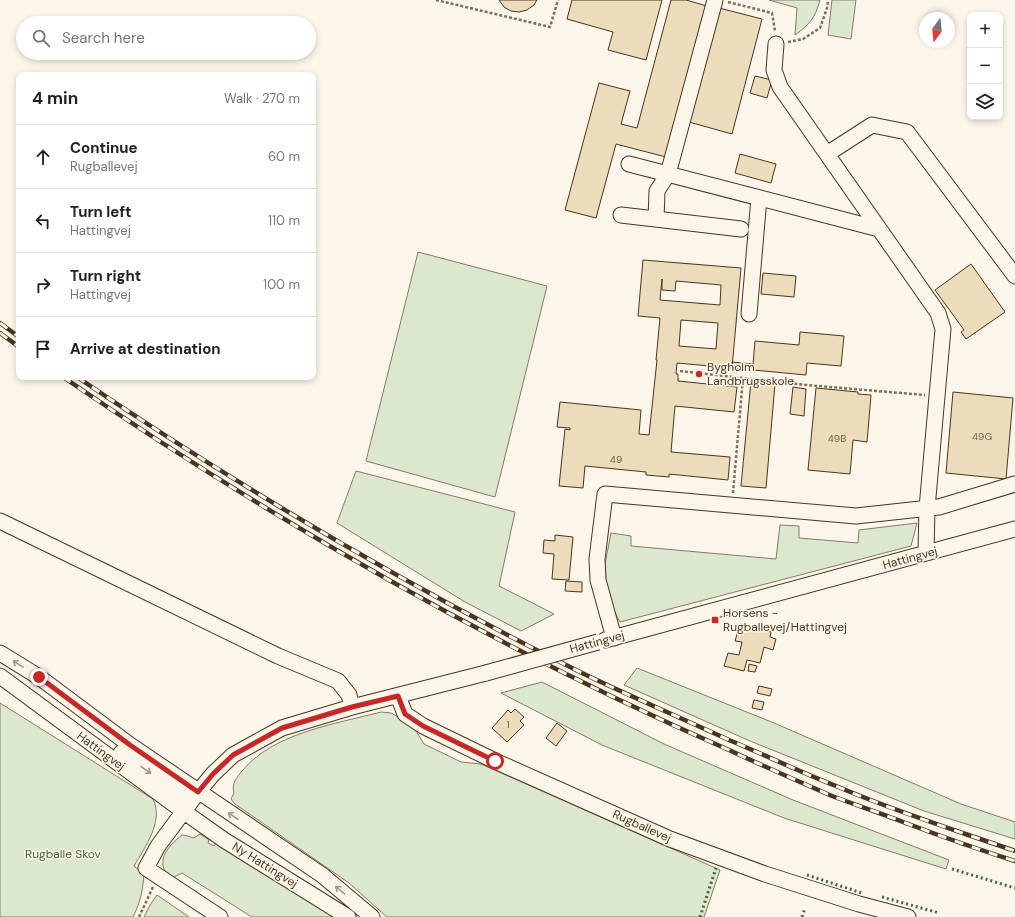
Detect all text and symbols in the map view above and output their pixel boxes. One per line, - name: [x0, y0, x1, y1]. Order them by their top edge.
- north arrow: [919, 12, 955, 48]
- map controls: [967, 12, 1003, 120]
- button: +: [967, 12, 1003, 48]
- search box: [16, 16, 316, 60]
- icon: search: [30, 27, 52, 49]
- text: Search here: [62, 28, 145, 48]
- button: −: [967, 48, 1003, 84]
- button: layers: [967, 84, 1003, 120]
- text: 4 min: [32, 87, 78, 109]
- text: Walk · 270 m: [224, 90, 300, 107]
- text: Continue: [70, 138, 138, 158]
- icon: ahead: [32, 146, 54, 168]
- text: 60 m: [268, 148, 300, 165]
- text: Rugballevej: [70, 158, 138, 175]
- text: Turn left: [70, 202, 131, 222]
- icon: left: [32, 210, 54, 232]
- text: 110 m: [268, 212, 300, 229]
- text: Hattingvej: [70, 222, 131, 239]
- text: Turn right: [70, 266, 141, 286]
- icon: right: [32, 274, 54, 296]
- text: 100 m: [263, 276, 300, 293]
- text: Hattingvej: [70, 286, 131, 303]
- icon: arrive: [32, 338, 54, 360]
- text: Arrive at destination: [70, 339, 221, 359]
- place label: Bygholm Landbrugsskole: [707, 359, 794, 389]
- marker: Bygholm Landbrugsskole: [694, 369, 704, 379]
- house number: 49G: [972, 430, 992, 443]
- house number: 49B: [828, 432, 846, 445]
- house number: 49: [610, 453, 622, 466]
- street label: Hattingvej: [881, 543, 939, 573]
- place label: Horsens - Rugballevej/Hattingvej: [723, 605, 847, 635]
- marker: Horsens - Rugballevej/Hattingvej: [710, 615, 720, 625]
- street label: Hattingvej: [568, 627, 626, 657]
- one-way arrow: [13, 660, 24, 668]
- route end: [30, 668, 48, 686]
- house number: 1: [506, 718, 510, 731]
- street label: Hattingvej: [74, 728, 128, 774]
- route start: [486, 752, 504, 770]
- one-way arrow: [140, 766, 151, 774]
- street label: Rugballevej: [610, 806, 674, 846]
- one-way arrow: [228, 812, 239, 820]
- street label: Ny Hattingvej: [229, 839, 301, 892]
- park label: Rugballe Skov: [25, 846, 102, 862]
- one-way arrow: [335, 886, 345, 895]

